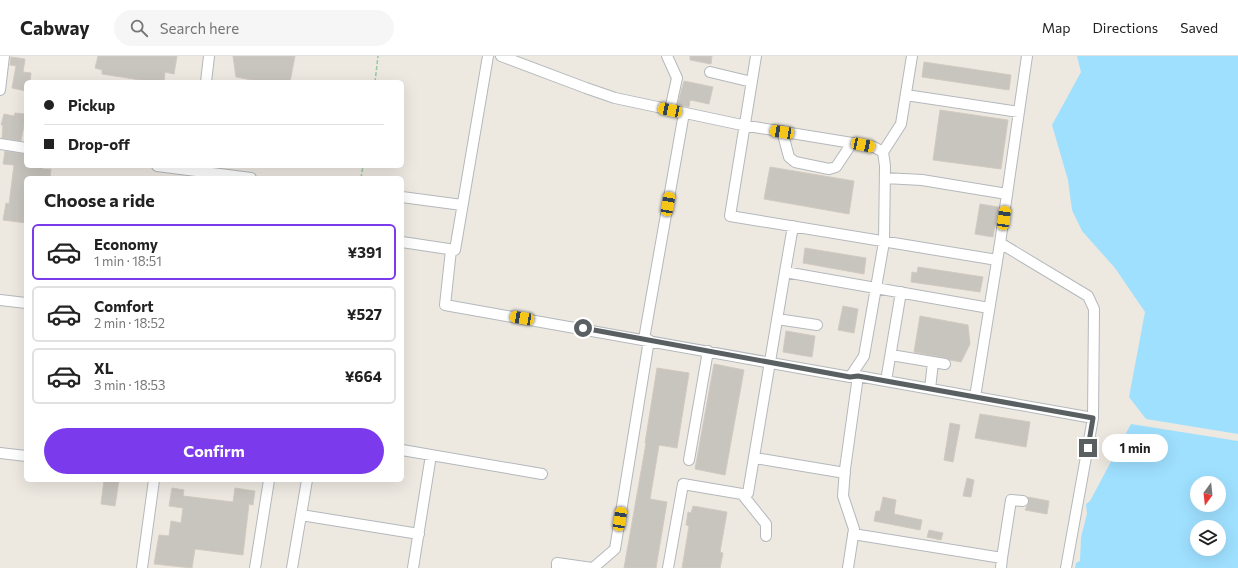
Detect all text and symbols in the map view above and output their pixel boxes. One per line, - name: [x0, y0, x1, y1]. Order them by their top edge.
- search box: [114, 10, 394, 46]
- text: Cabway: [20, 16, 90, 39]
- icon: search: [128, 17, 150, 39]
- text: Search here: [160, 19, 239, 37]
- text: Map: [1042, 19, 1071, 36]
- text: Directions: [1093, 19, 1158, 36]
- text: Saved: [1180, 19, 1218, 36]
- text: Pickup: [68, 96, 115, 114]
- car: [657, 102, 683, 118]
- car: [769, 124, 795, 140]
- text: Drop-off: [68, 135, 130, 153]
- car: [850, 137, 876, 153]
- text: Choose a ride: [44, 189, 155, 211]
- car: [660, 191, 676, 217]
- car: [996, 205, 1012, 231]
- icon: car: [46, 234, 82, 270]
- text: Economy: [94, 235, 158, 253]
- text: ¥391: [348, 243, 382, 261]
- text: 1 min · 18:51: [94, 253, 162, 269]
- icon: car: [46, 296, 82, 332]
- text: Comfort: [94, 297, 154, 315]
- text: ¥527: [347, 305, 382, 323]
- car: [509, 310, 535, 326]
- text: 2 min · 18:52: [94, 315, 165, 331]
- route start: [574, 319, 592, 337]
- icon: car: [46, 358, 82, 394]
- text: XL: [94, 359, 113, 377]
- text: ¥664: [345, 367, 382, 385]
- text: 3 min · 18:53: [94, 377, 166, 393]
- button: Confirm: [44, 428, 384, 474]
- callout: 1 min: [1102, 434, 1168, 462]
- route end: [1079, 439, 1097, 457]
- text: 1 min: [1120, 440, 1150, 456]
- north arrow: [1190, 476, 1226, 512]
- map controls: [1190, 476, 1226, 556]
- car: [612, 506, 628, 532]
- button: layers: [1190, 520, 1226, 556]

